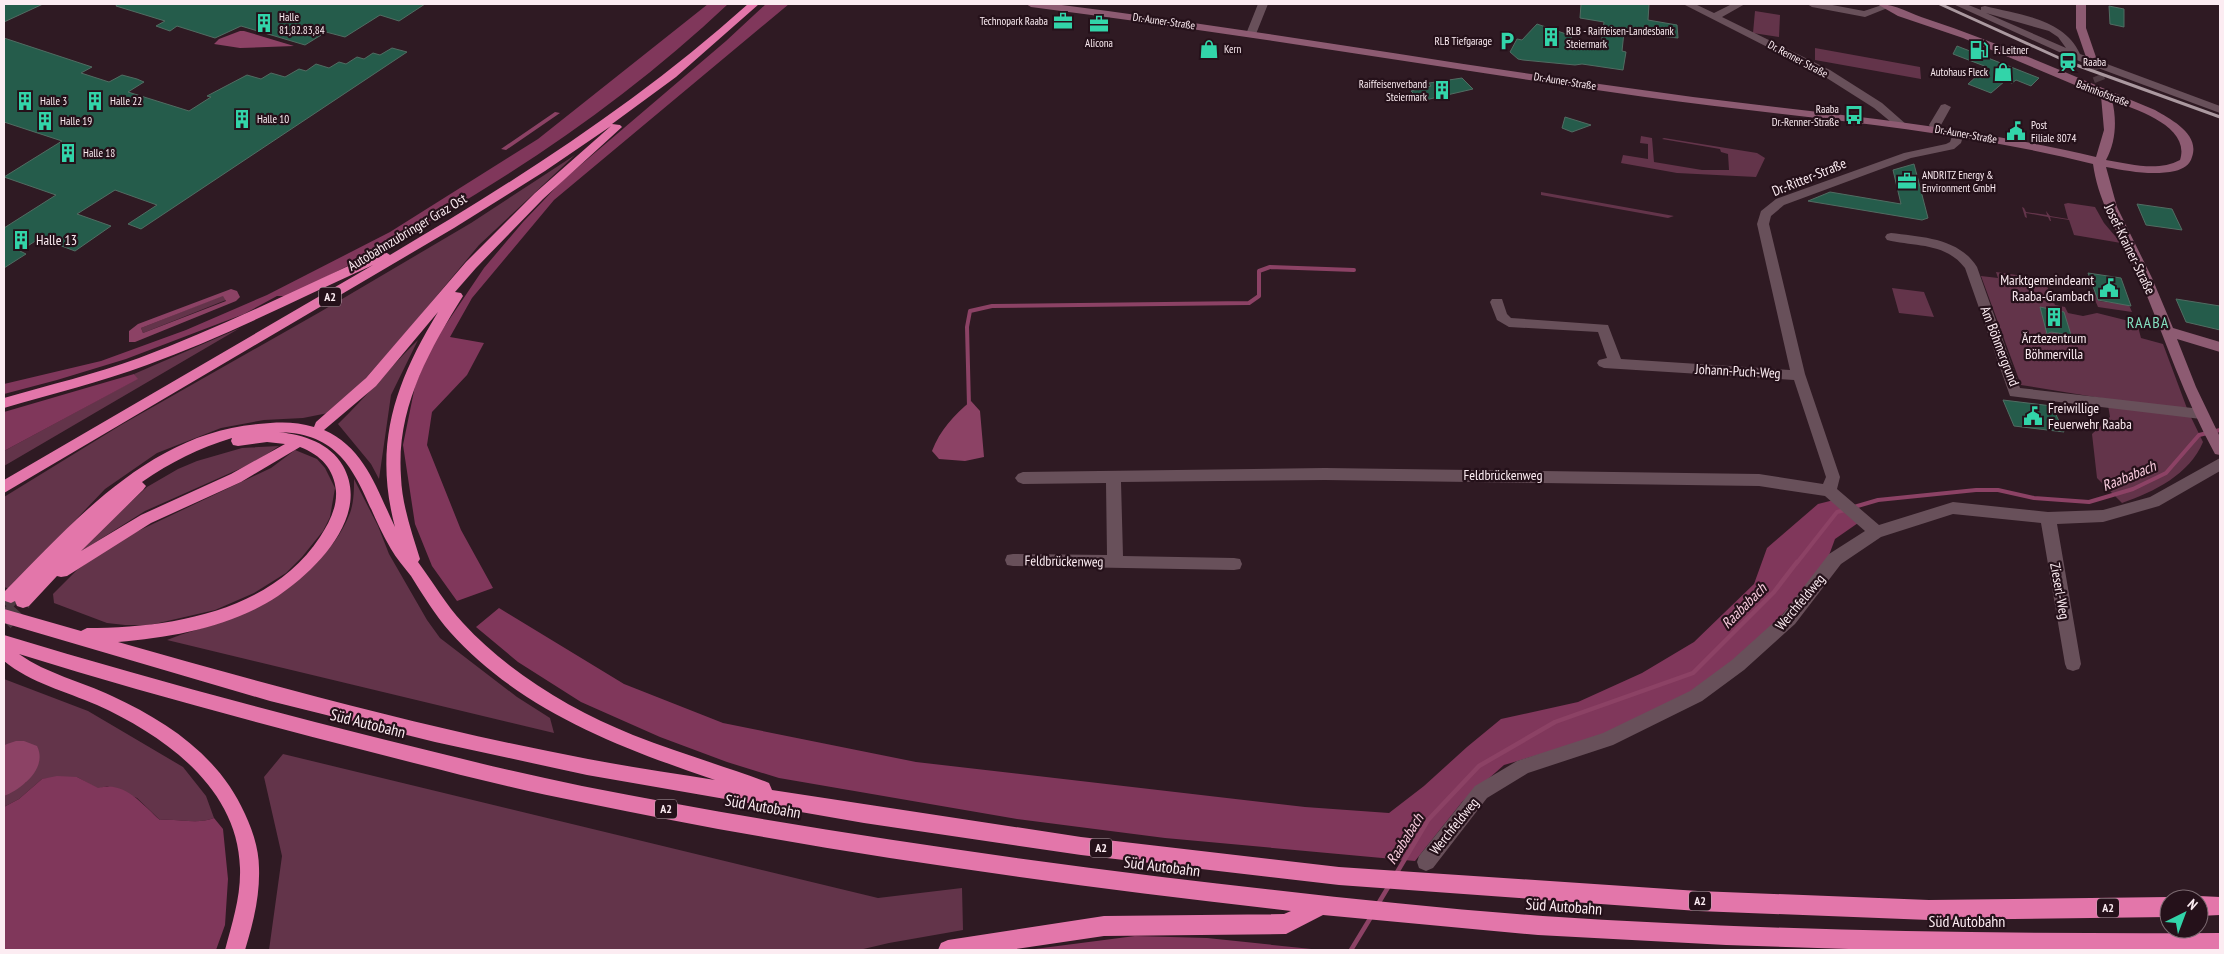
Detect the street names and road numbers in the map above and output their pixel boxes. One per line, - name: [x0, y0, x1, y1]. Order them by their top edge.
- street label: Dr.-Auner-Straße: [1132, 10, 1197, 32]
- street label: Dr. Renner Straße: [1766, 37, 1831, 81]
- street label: Dr.-Auner-Straße: [1533, 69, 1598, 93]
- street label: Bahnhofstraße: [2075, 76, 2132, 110]
- street label: Dr.-Auner-Straße: [1934, 122, 1999, 146]
- street label: Dr.-Ritter-Straße: [1769, 154, 1849, 200]
- street label: Autobahnzubringer Graz Ost: [344, 189, 470, 275]
- street label: Josef-Krainer-Straße: [2100, 200, 2160, 297]
- road number: A2: [319, 288, 341, 306]
- street label: Am Böhmergrund: [1976, 303, 2024, 389]
- street label: Johann-Puch-Weg: [1694, 360, 1781, 382]
- street label: Feldbrückenweg: [1464, 466, 1542, 484]
- street label: Feldbrückenweg: [1024, 551, 1104, 571]
- street label: Zieserl-Weg: [2046, 561, 2074, 621]
- street label: Werchfeldweg: [1771, 570, 1829, 634]
- street label: Süd Autobahn: [328, 704, 408, 742]
- street label: Süd Autobahn: [723, 789, 803, 823]
- street label: Werchfeldweg: [1426, 794, 1482, 858]
- road number: A2: [655, 800, 677, 819]
- road number: A2: [1090, 838, 1112, 858]
- street label: Süd Autobahn: [1123, 851, 1201, 881]
- road number: A2: [1689, 891, 1711, 910]
- street label: Süd Autobahn: [1525, 893, 1603, 919]
- road number: A2: [2097, 898, 2119, 918]
- street label: Süd Autobahn: [1929, 911, 2005, 931]

